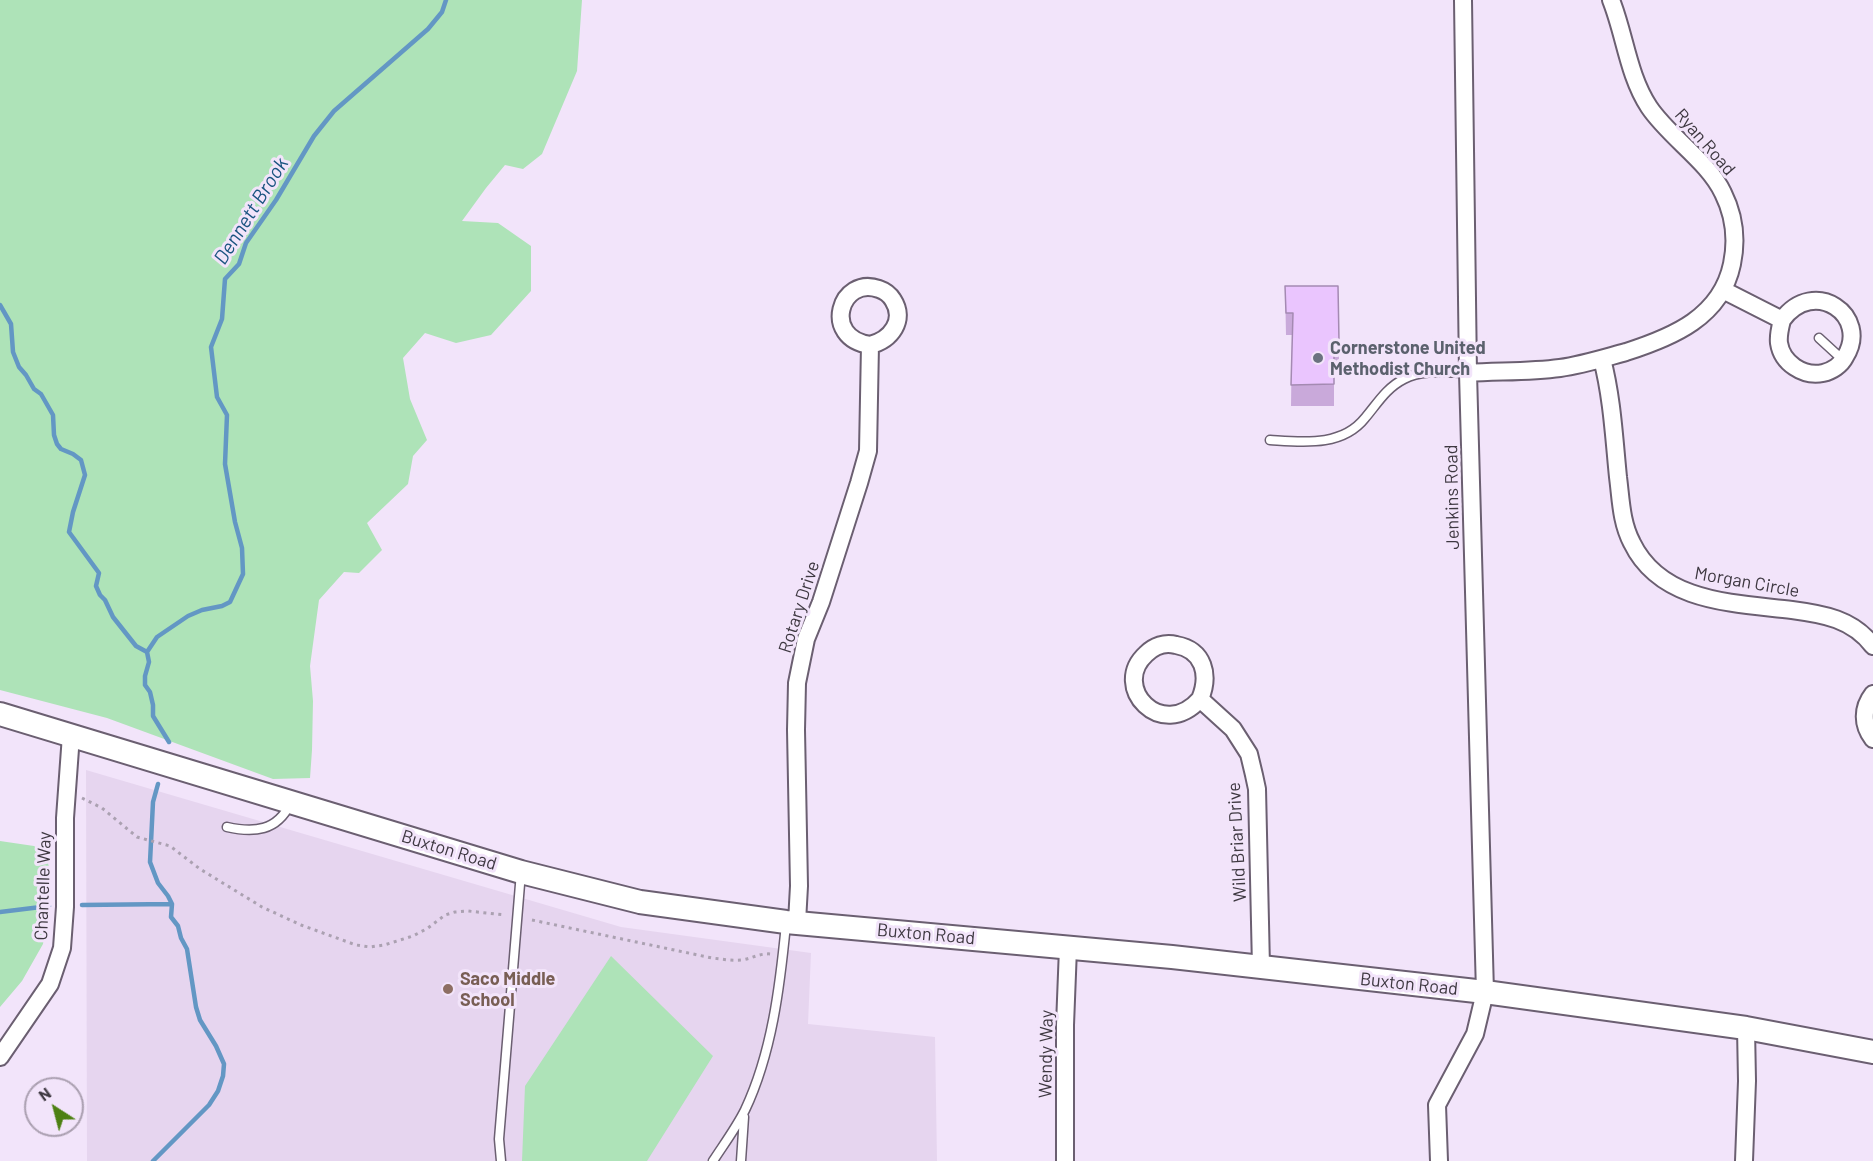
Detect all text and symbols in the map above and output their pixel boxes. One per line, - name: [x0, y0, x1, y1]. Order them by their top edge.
- street label: Ryan Road: [1670, 104, 1740, 180]
- water label: Dennett Brook: [209, 153, 293, 269]
- place label: Cornerstone United Methodist Church: [1330, 337, 1486, 380]
- marker: Cornerstone United Methodist Church: [1311, 351, 1325, 365]
- street label: Jenkins Road: [1440, 444, 1464, 550]
- street label: Rotary Drive: [774, 558, 824, 656]
- street label: Morgan Circle: [1693, 562, 1801, 602]
- street label: Wild Briar Drive: [1223, 782, 1251, 902]
- street label: Buxton Road: [399, 825, 499, 875]
- street label: Chantelle Way: [30, 831, 56, 941]
- street label: Buxton Road: [876, 919, 976, 949]
- place label: Saco Middle School: [460, 968, 555, 1010]
- street label: Buxton Road: [1359, 968, 1459, 1000]
- marker: Saco Middle School: [441, 982, 455, 996]
- street label: Wendy Way: [1034, 1010, 1058, 1098]
- north arrow: [24, 1077, 84, 1137]
- text: N: [34, 1083, 54, 1104]

